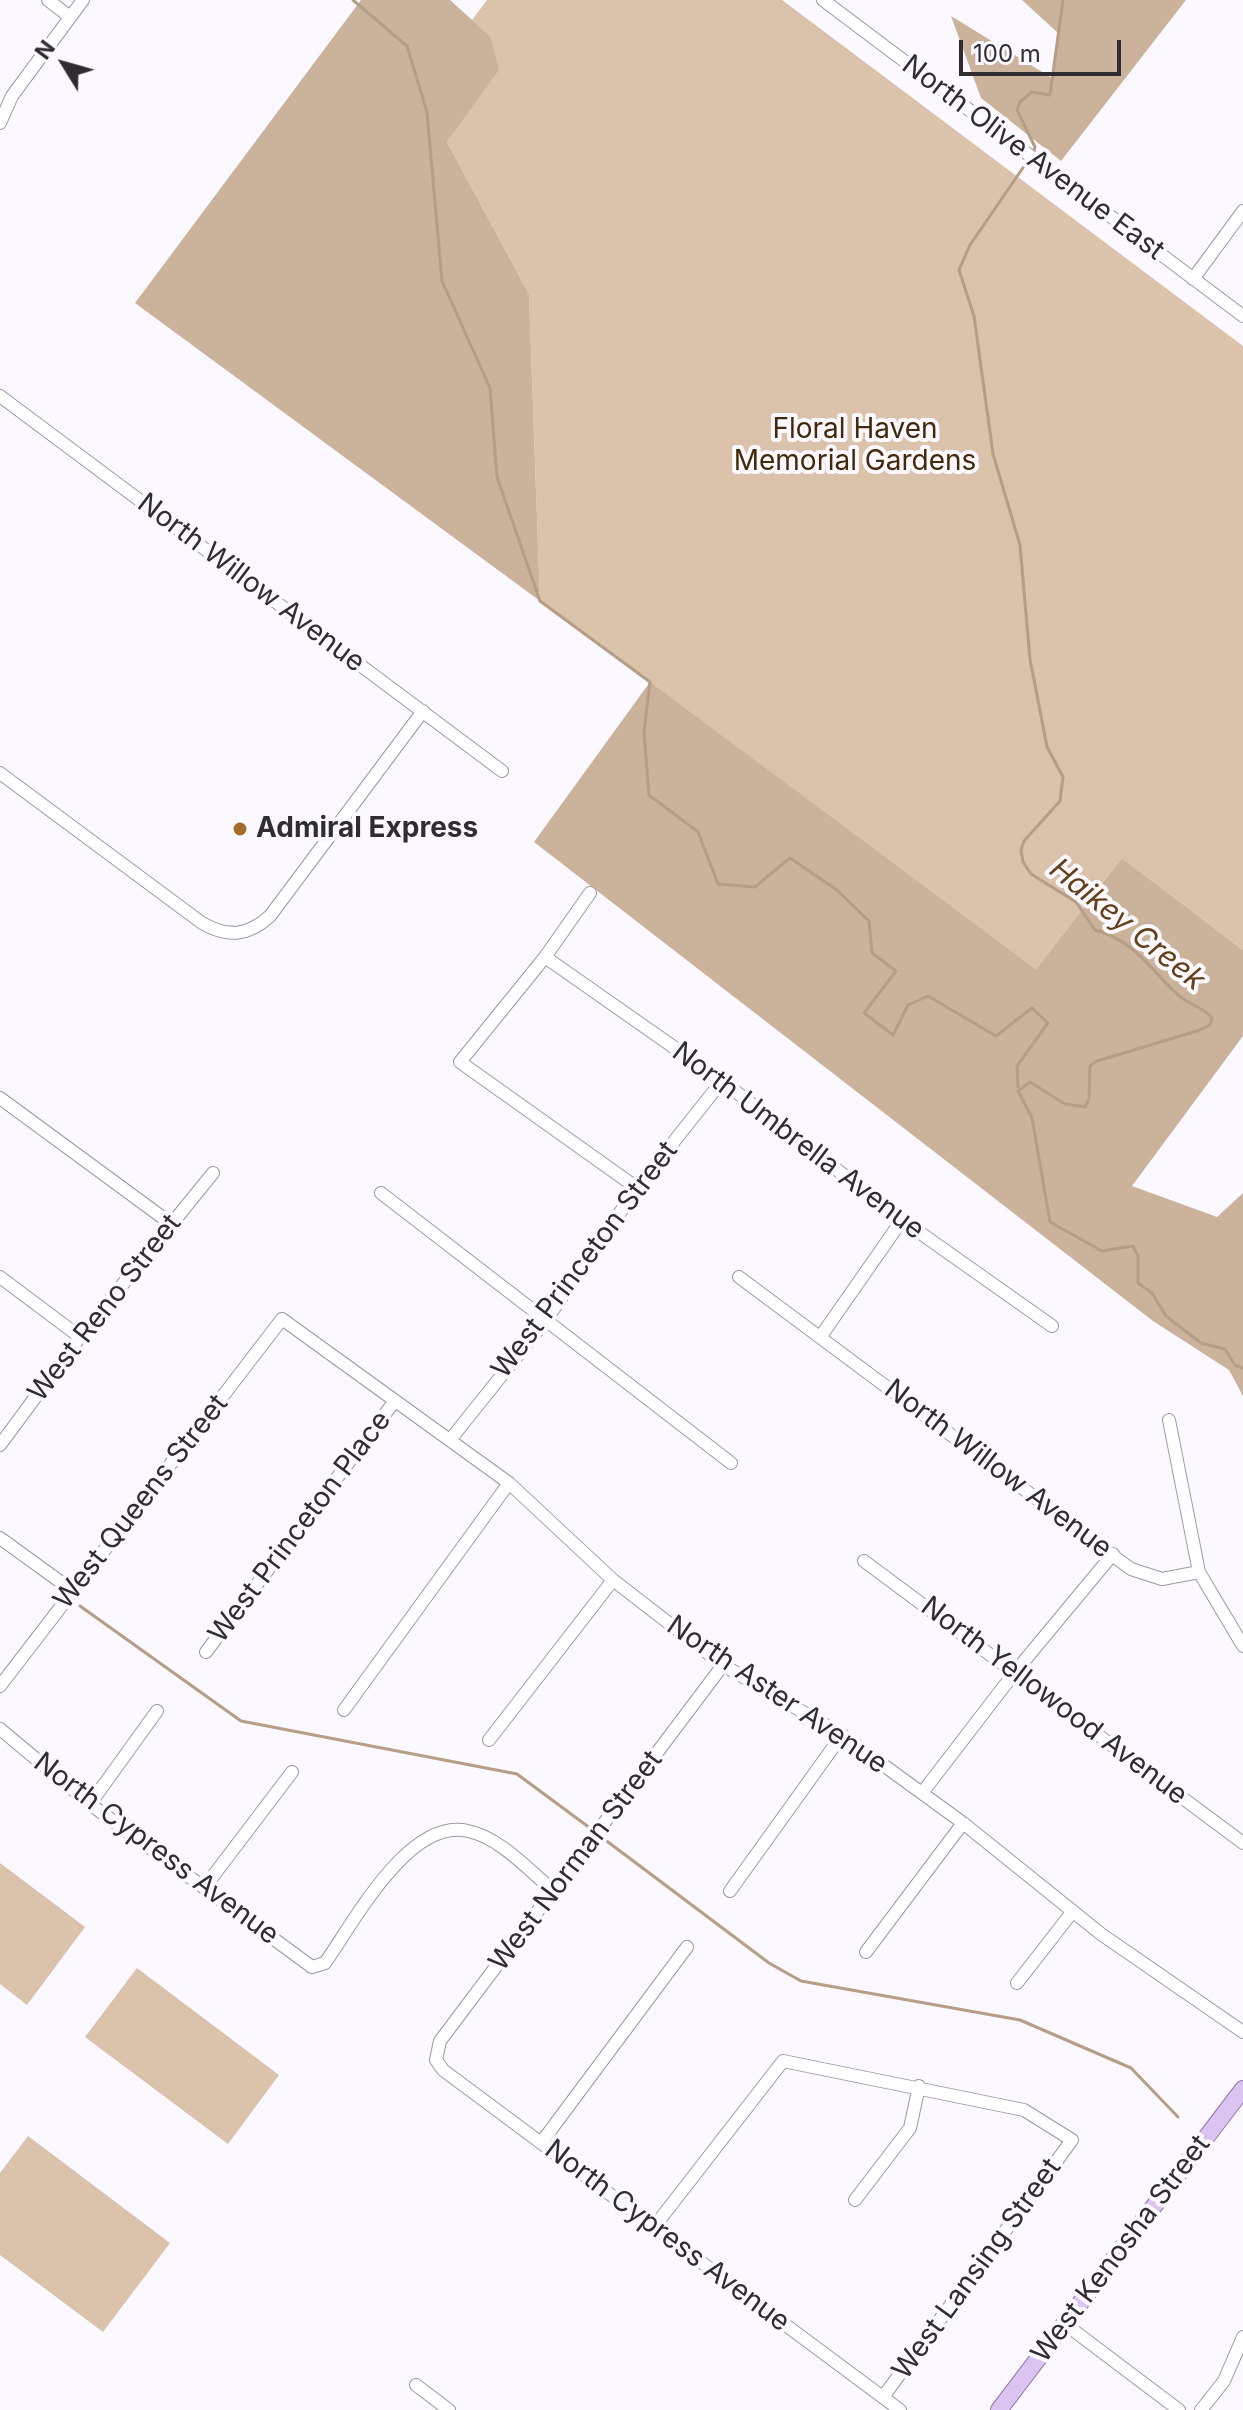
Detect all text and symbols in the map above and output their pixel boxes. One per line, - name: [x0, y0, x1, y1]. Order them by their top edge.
- north arrow: [24, 24, 104, 104]
- scale bar: [963, 24, 1125, 74]
- text: N: [29, 35, 60, 64]
- text: 100 m: [973, 39, 1041, 68]
- street label: North Olive Avenue East: [895, 48, 1171, 268]
- park label: Floral Haven Memorial Gardens: [734, 413, 976, 479]
- street label: North Willow Avenue: [131, 487, 371, 679]
- place label: Admiral Express: [256, 812, 478, 846]
- marker: Admiral Express: [231, 820, 249, 838]
- water label: Haikey Creek: [1042, 851, 1212, 999]
- street label: North Umbrella Avenue: [665, 1035, 931, 1247]
- street label: West Princeton Street: [485, 1135, 685, 1385]
- street label: West Reno Street: [21, 1208, 189, 1408]
- street label: North Willow Avenue: [878, 1373, 1118, 1565]
- street label: West Queens Street: [47, 1388, 235, 1616]
- street label: West Princeton Place: [202, 1404, 398, 1650]
- street label: North Yellowood Avenue: [914, 1590, 1194, 1812]
- street label: North Aster Avenue: [660, 1609, 894, 1781]
- street label: West Norman Street: [482, 1744, 670, 1978]
- street label: North Cypress Avenue: [27, 1746, 285, 1952]
- street label: West Kenosha Street: [1025, 2129, 1217, 2369]
- street label: North Cypress Avenue: [538, 2133, 796, 2339]
- street label: West Lansing Street: [886, 2152, 1068, 2386]

